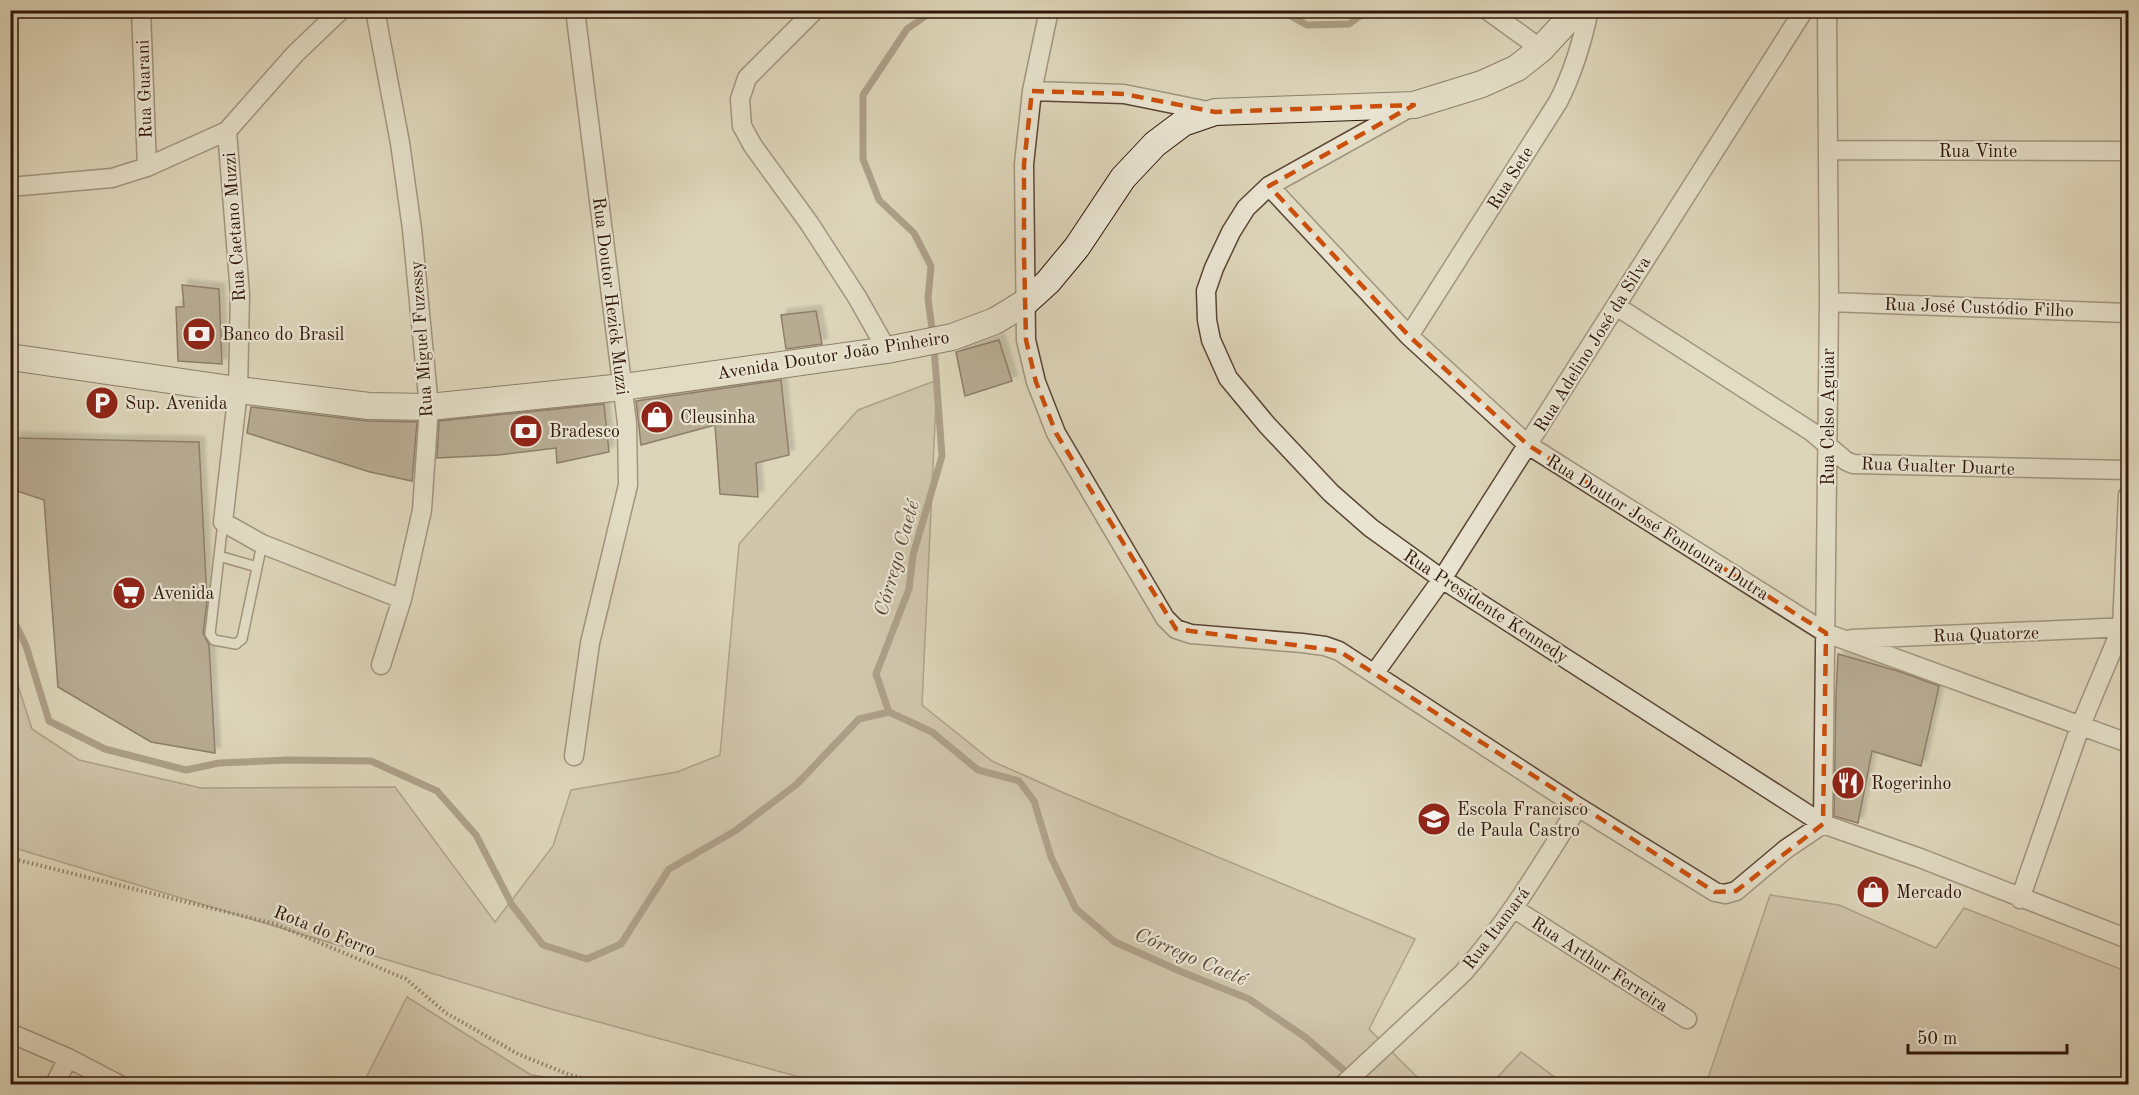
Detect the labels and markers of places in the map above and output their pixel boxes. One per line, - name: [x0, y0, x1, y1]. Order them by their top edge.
- bank icon: Banco do Brasil: [181, 316, 217, 352]
- place label: Banco do Brasil: [222, 326, 345, 344]
- parking icon: Sup. Avenida: [84, 385, 120, 421]
- place label: Sup. Avenida: [125, 395, 228, 413]
- shop icon: Cleusinha: [639, 399, 675, 435]
- place label: Cleusinha: [680, 409, 756, 427]
- bank icon: Bradesco: [508, 413, 544, 449]
- place label: Bradesco: [549, 423, 620, 441]
- supermarket icon: Avenida: [111, 575, 147, 611]
- place label: Avenida: [152, 585, 215, 603]
- restaurant icon: Rogerinho: [1830, 765, 1866, 801]
- place label: Rogerinho: [1871, 775, 1952, 793]
- school or university icon: Escola Francisco de Paula Castro: [1416, 801, 1452, 837]
- place label: Escola Francisco de Paula Castro: [1457, 801, 1588, 840]
- shop icon: Mercado: [1855, 874, 1891, 910]
- place label: Mercado: [1896, 884, 1962, 902]

